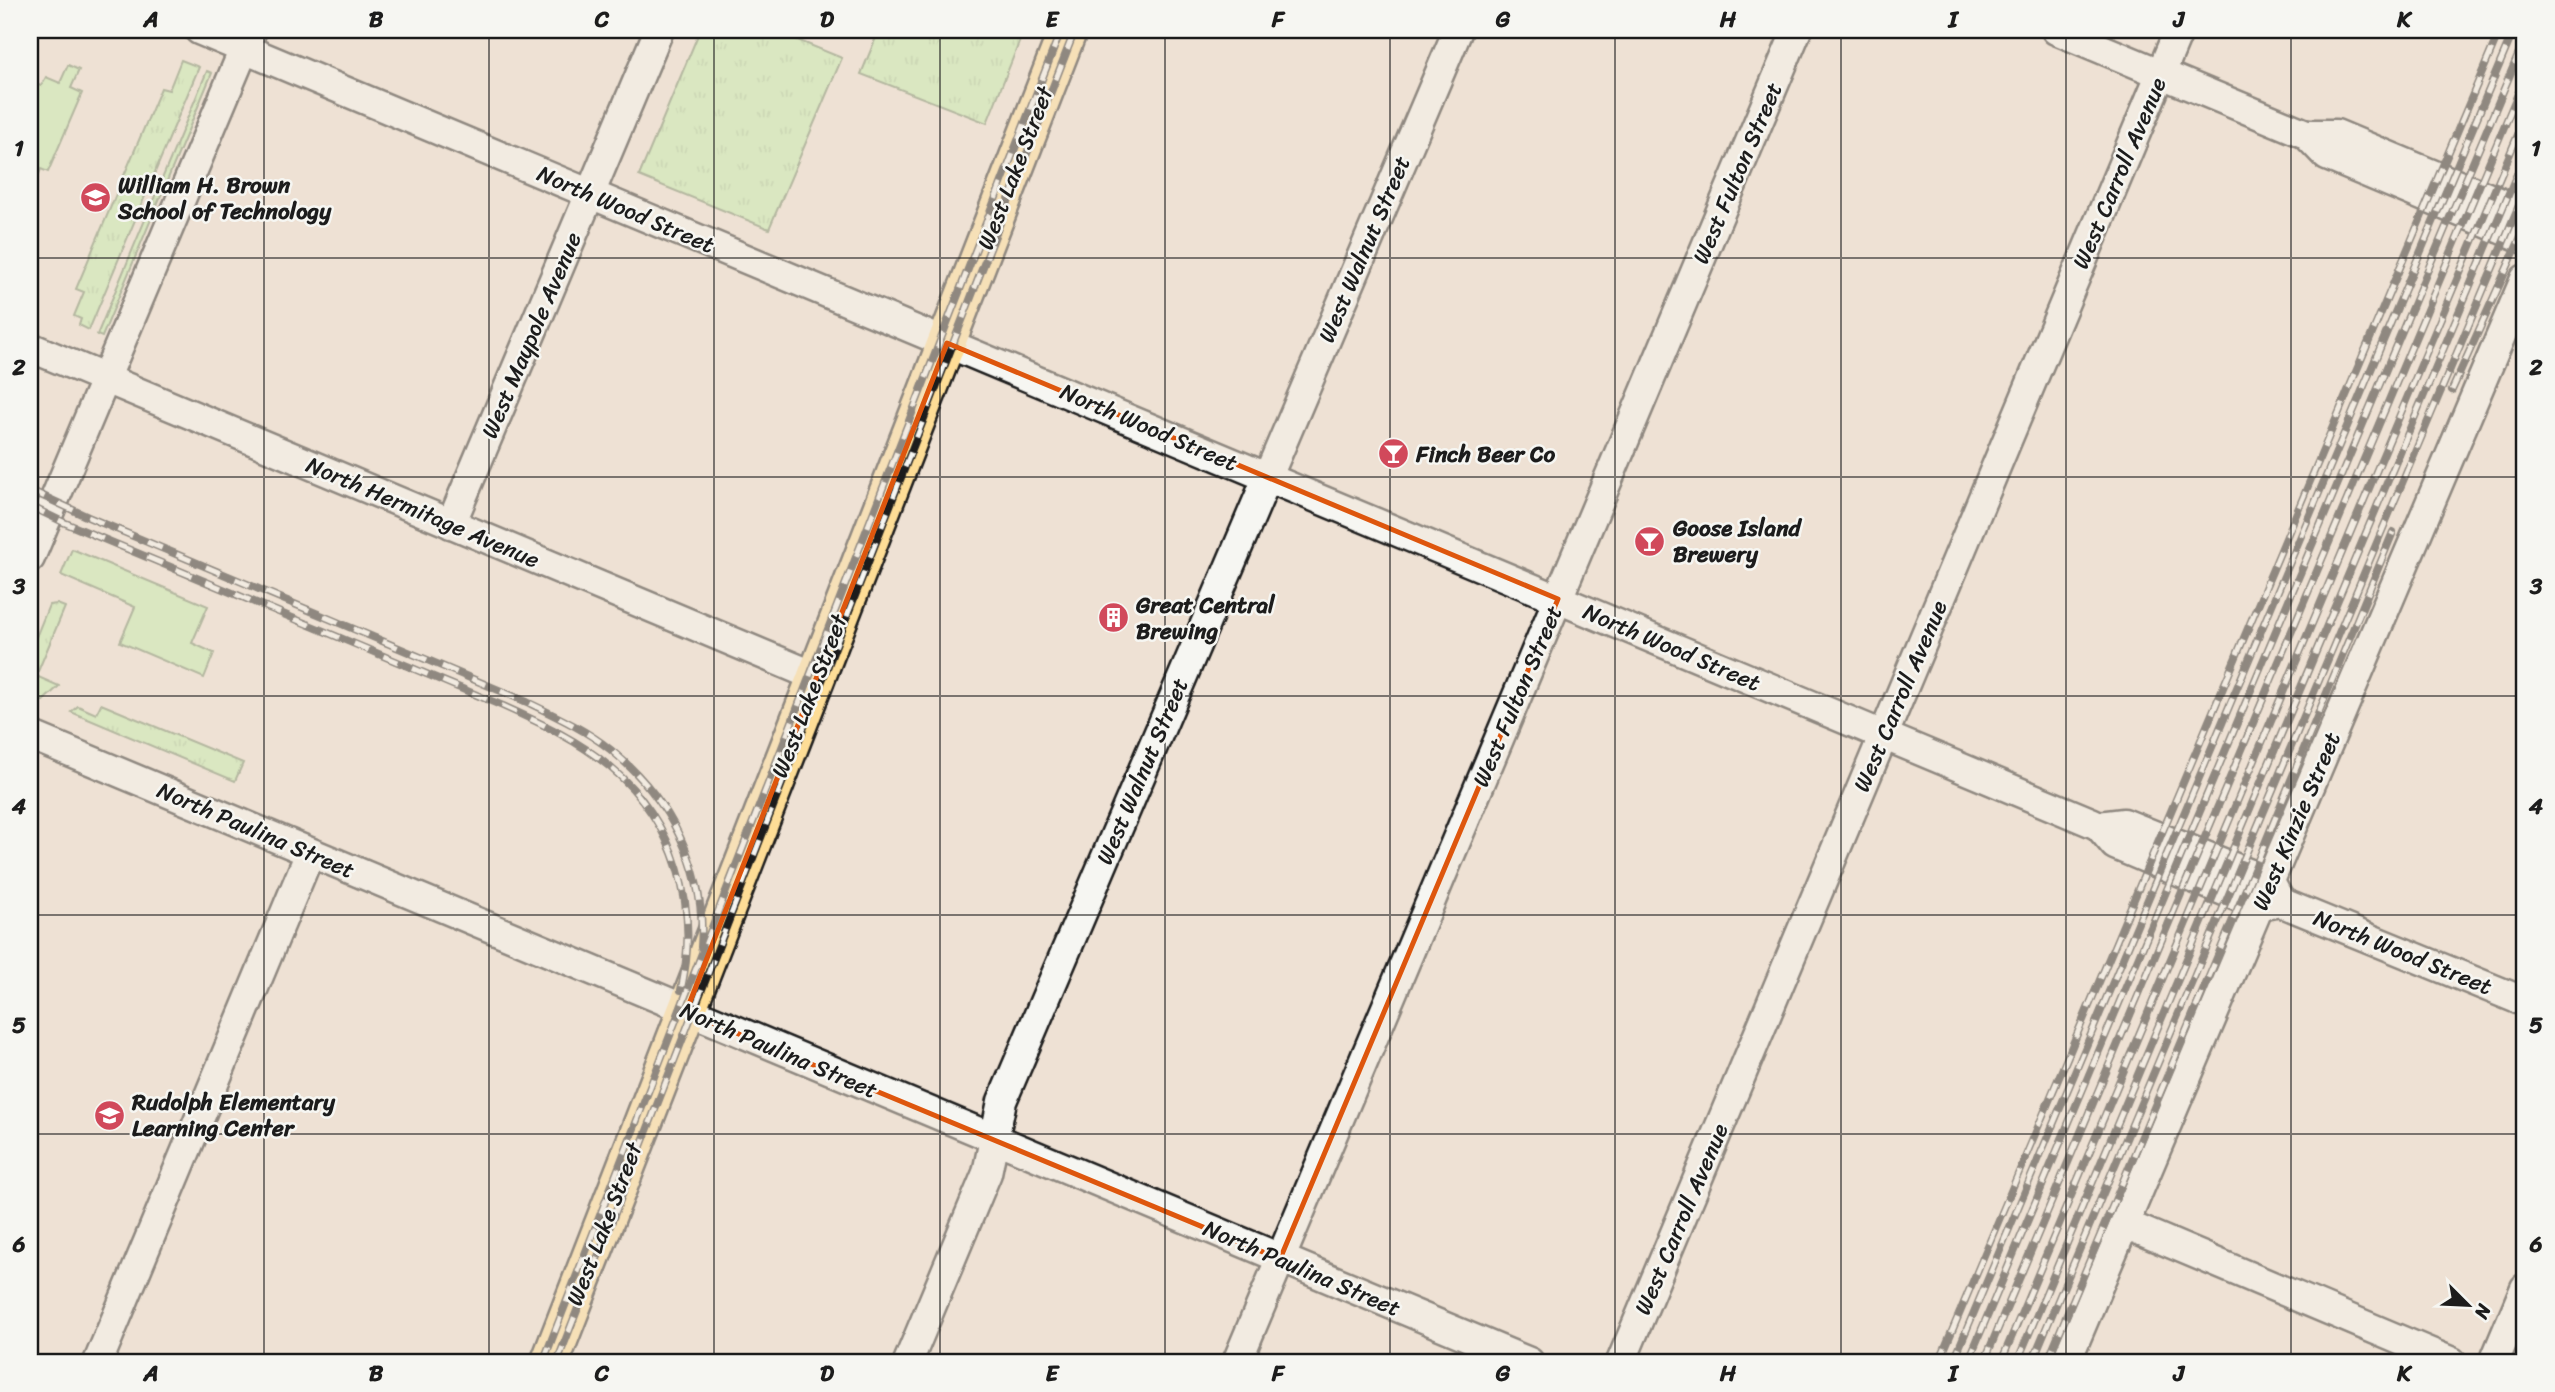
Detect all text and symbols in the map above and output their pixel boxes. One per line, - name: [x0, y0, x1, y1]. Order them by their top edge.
- text: A: [142, 0, 159, 40]
- text: B: [369, 0, 384, 40]
- text: C: [594, 0, 610, 40]
- text: D: [820, 0, 835, 40]
- text: E: [1046, 0, 1061, 40]
- text: F: [1271, 0, 1286, 40]
- text: G: [1495, 0, 1511, 40]
- text: H: [1719, 0, 1737, 40]
- text: I: [1947, 0, 1959, 40]
- text: J: [2172, 0, 2186, 40]
- text: K: [2396, 0, 2413, 40]
- street label: West Carroll Avenue: [2061, 71, 2178, 275]
- street label: West Fulton Street: [1681, 76, 1794, 271]
- street label: West Lake Street: [965, 79, 1066, 256]
- text: 1: [14, 128, 24, 169]
- text: 1: [2531, 128, 2541, 169]
- street label: West Walnut Street: [1307, 149, 1422, 349]
- street label: North Wood Street: [530, 154, 721, 265]
- place label: William H. Brown School of Technology: [117, 165, 332, 232]
- school or university icon: William H. Brown School of Technology: [78, 181, 112, 215]
- street label: West Maypole Avenue: [469, 225, 594, 445]
- text: 2: [11, 347, 26, 388]
- text: 2: [2528, 347, 2543, 388]
- street label: North Wood Street: [1053, 372, 1244, 483]
- place label: Finch Beer Co: [1415, 434, 1556, 475]
- bar icon: Finch Beer Co: [1376, 437, 1410, 471]
- street label: North Hermitage Avenue: [300, 445, 546, 580]
- place label: Goose Island Brewery: [1672, 508, 1803, 575]
- bar icon: Goose Island Brewery: [1633, 524, 1667, 558]
- text: 3: [12, 566, 26, 607]
- text: 3: [2529, 566, 2543, 607]
- place label: Great Central Brewing: [1135, 585, 1276, 652]
- street label: North Wood Street: [1576, 592, 1767, 703]
- street label: West Carroll Avenue: [1842, 594, 1959, 798]
- street label: West Fulton Street: [1461, 599, 1574, 794]
- building icon: Great Central Brewing: [1096, 601, 1130, 635]
- street label: West Lake Street: [759, 607, 860, 784]
- street label: West Walnut Street: [1085, 671, 1200, 871]
- street label: West Kinzie Street: [2240, 725, 2353, 917]
- street label: North Paulina Street: [150, 770, 361, 891]
- text: 4: [11, 786, 27, 827]
- text: 4: [2528, 786, 2544, 827]
- street label: North Wood Street: [2307, 898, 2498, 1007]
- street label: North Paulina Street: [673, 990, 884, 1111]
- text: 5: [12, 1005, 26, 1046]
- text: 5: [2529, 1005, 2543, 1046]
- place label: Rudolph Elementary Learning Center: [131, 1082, 336, 1149]
- school or university icon: Rudolph Elementary Learning Center: [92, 1098, 126, 1132]
- street label: West Carroll Avenue: [1623, 1117, 1740, 1321]
- street label: West Lake Street: [554, 1135, 655, 1312]
- street label: North Paulina Street: [1196, 1208, 1407, 1329]
- text: 6: [11, 1224, 26, 1265]
- text: 6: [2528, 1224, 2543, 1265]
- north arrow: [2432, 1270, 2502, 1340]
- text: N: [2465, 1298, 2501, 1325]
- text: A: [142, 1353, 159, 1392]
- text: B: [369, 1353, 384, 1392]
- text: C: [594, 1353, 610, 1392]
- text: D: [820, 1353, 835, 1392]
- text: E: [1046, 1353, 1061, 1392]
- text: F: [1271, 1353, 1286, 1392]
- text: G: [1495, 1353, 1511, 1392]
- text: H: [1719, 1353, 1737, 1392]
- text: I: [1947, 1353, 1959, 1392]
- text: J: [2172, 1353, 2186, 1392]
- text: K: [2396, 1353, 2413, 1392]

